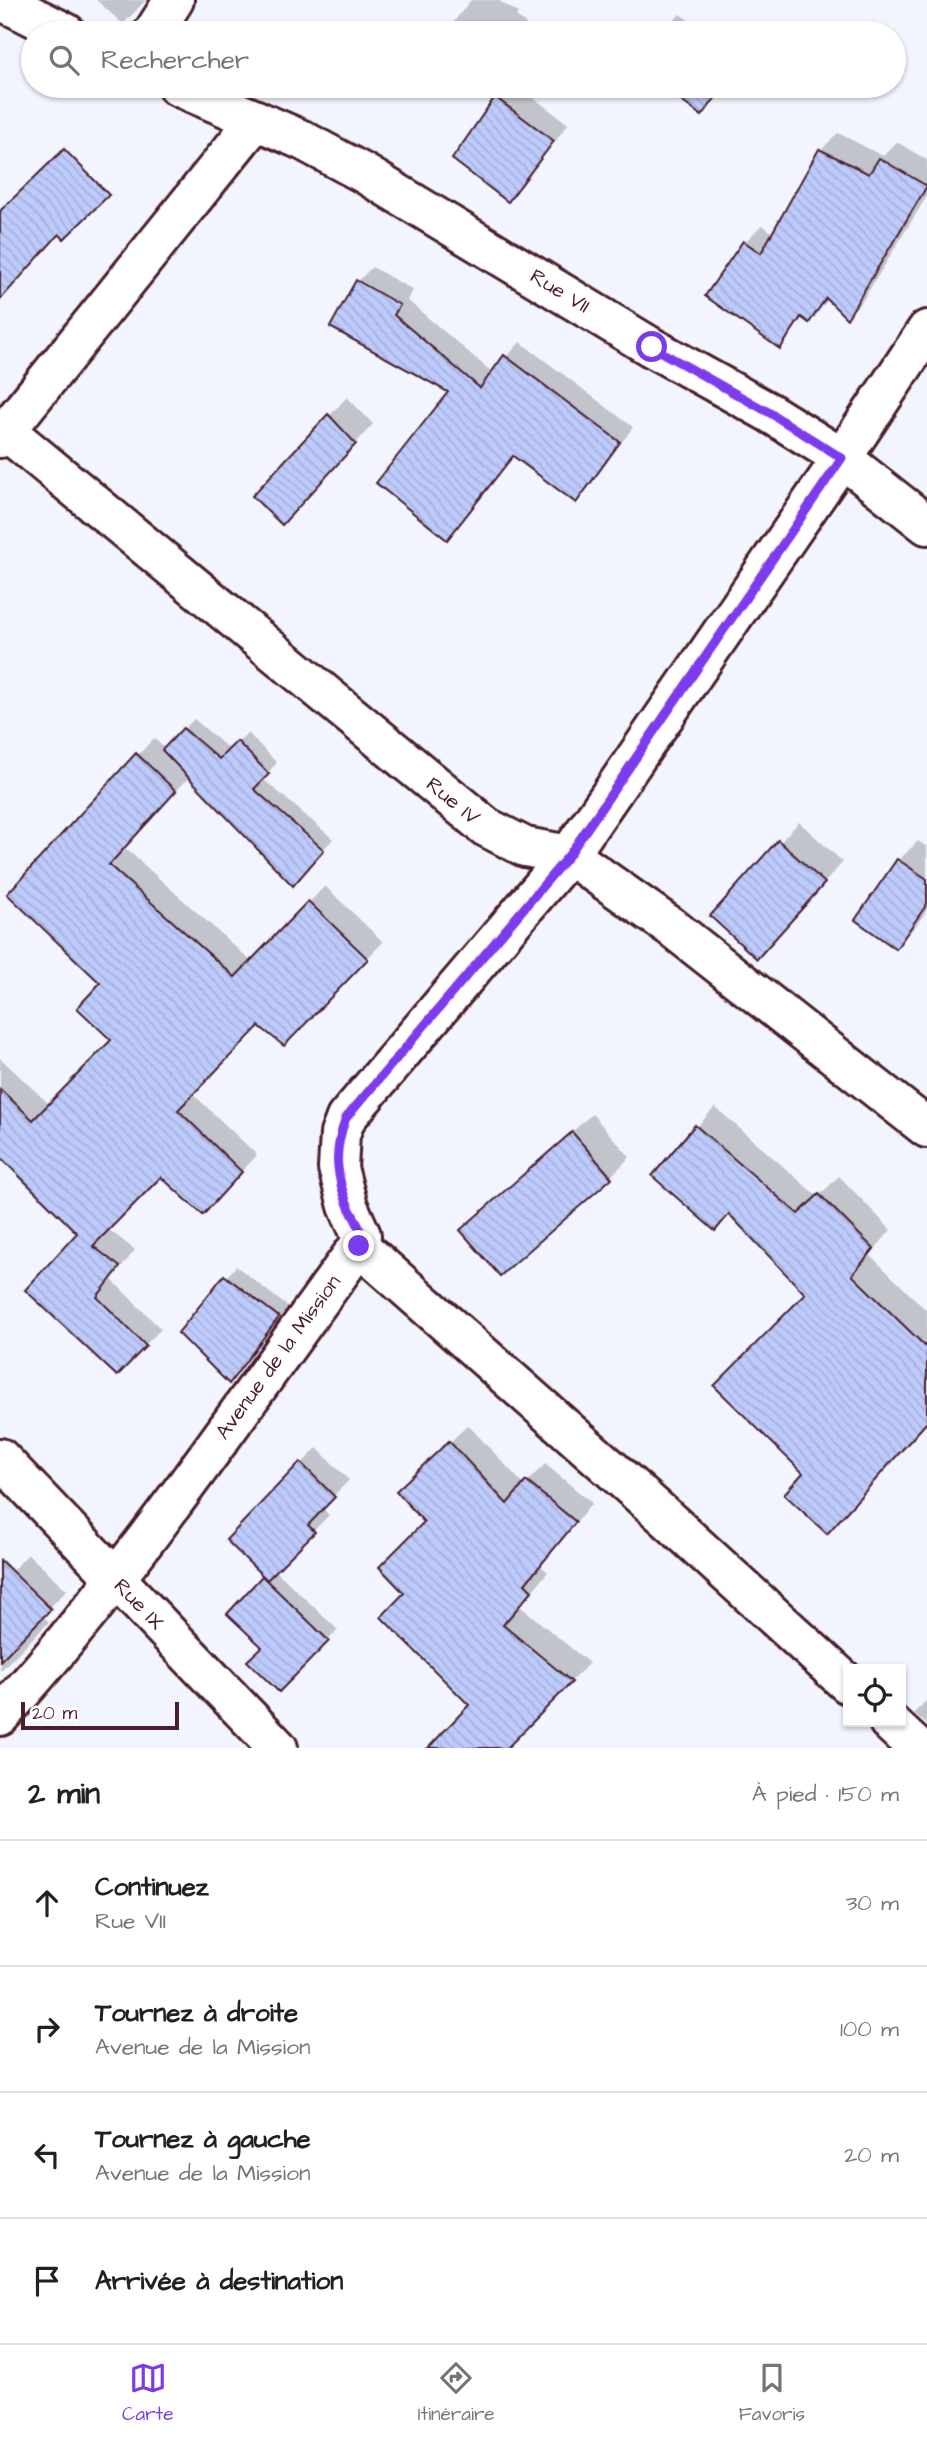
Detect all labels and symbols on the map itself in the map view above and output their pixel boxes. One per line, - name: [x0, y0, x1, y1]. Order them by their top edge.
- street label: Rue VII: [525, 262, 595, 320]
- route start: [636, 331, 667, 362]
- street label: Rue IV: [420, 770, 486, 832]
- route end: [343, 1230, 374, 1261]
- street label: Avenue de la Mission: [208, 1269, 348, 1445]
- street label: Rue IX: [107, 1572, 171, 1636]
- scale bar: [21, 1699, 178, 1731]

